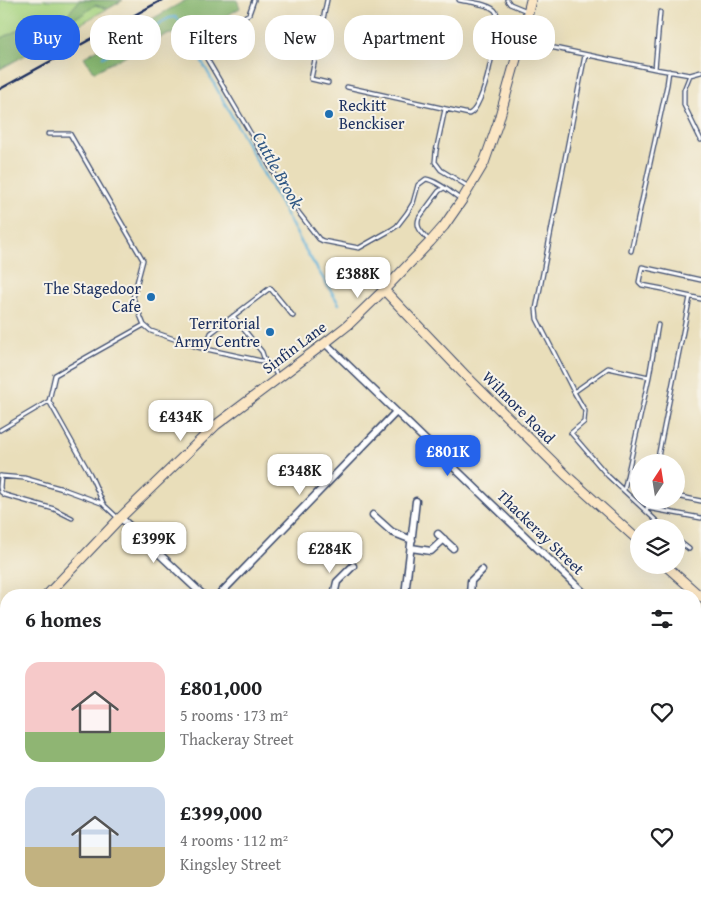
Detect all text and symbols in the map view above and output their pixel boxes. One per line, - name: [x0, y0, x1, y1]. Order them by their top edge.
- chip: Buy: [15, 15, 80, 60]
- chip: Rent: [90, 15, 161, 60]
- chip: Filters: [171, 15, 255, 60]
- chip: New: [265, 15, 334, 60]
- chip: Apartment: [344, 15, 463, 60]
- chip: House: [473, 15, 555, 60]
- place label: Reckitt Benckiser: [339, 93, 405, 135]
- marker: Reckitt Benckiser: [323, 108, 335, 120]
- water label: Cuttle Brook: [246, 126, 311, 214]
- pin: £388K: [323, 256, 393, 299]
- text: £388K: [336, 261, 380, 285]
- place label: The Stagedoor Cafe: [44, 276, 141, 318]
- marker: The Stagedoor Cafe: [145, 291, 157, 303]
- place label: Territorial Army Centre: [174, 311, 261, 353]
- street label: Sinfin Lane: [257, 315, 331, 379]
- marker: Territorial Army Centre: [264, 326, 276, 338]
- street label: Wilmore Road: [477, 365, 561, 449]
- pin: £434K: [146, 400, 216, 442]
- text: £434K: [159, 404, 203, 428]
- pin: £801K: [413, 434, 483, 477]
- text: £801K: [426, 439, 470, 463]
- pin: £348K: [265, 454, 335, 496]
- north arrow: [630, 454, 685, 509]
- map controls: [630, 454, 685, 574]
- text: £348K: [278, 458, 322, 482]
- street label: Thackeray Street: [492, 484, 590, 580]
- button: layers: [630, 519, 685, 574]
- pin: £399K: [119, 522, 189, 564]
- text: £399K: [132, 526, 176, 550]
- pin: £284K: [295, 532, 365, 574]
- text: £284K: [308, 536, 352, 560]
- text: 6 homes: [25, 604, 101, 635]
- icon: filters: [648, 605, 676, 633]
- text: £801,000: [180, 672, 262, 703]
- icon: home: [65, 682, 125, 742]
- icon: heart: [648, 698, 676, 726]
- text: 5 rooms · 173 m²: [180, 703, 288, 727]
- text: Thackeray Street: [180, 727, 294, 751]
- text: £399,000: [180, 797, 262, 828]
- icon: home: [65, 807, 125, 867]
- icon: heart: [648, 823, 676, 851]
- text: 4 rooms · 112 m²: [180, 828, 288, 852]
- text: Kingsley Street: [180, 852, 281, 876]

